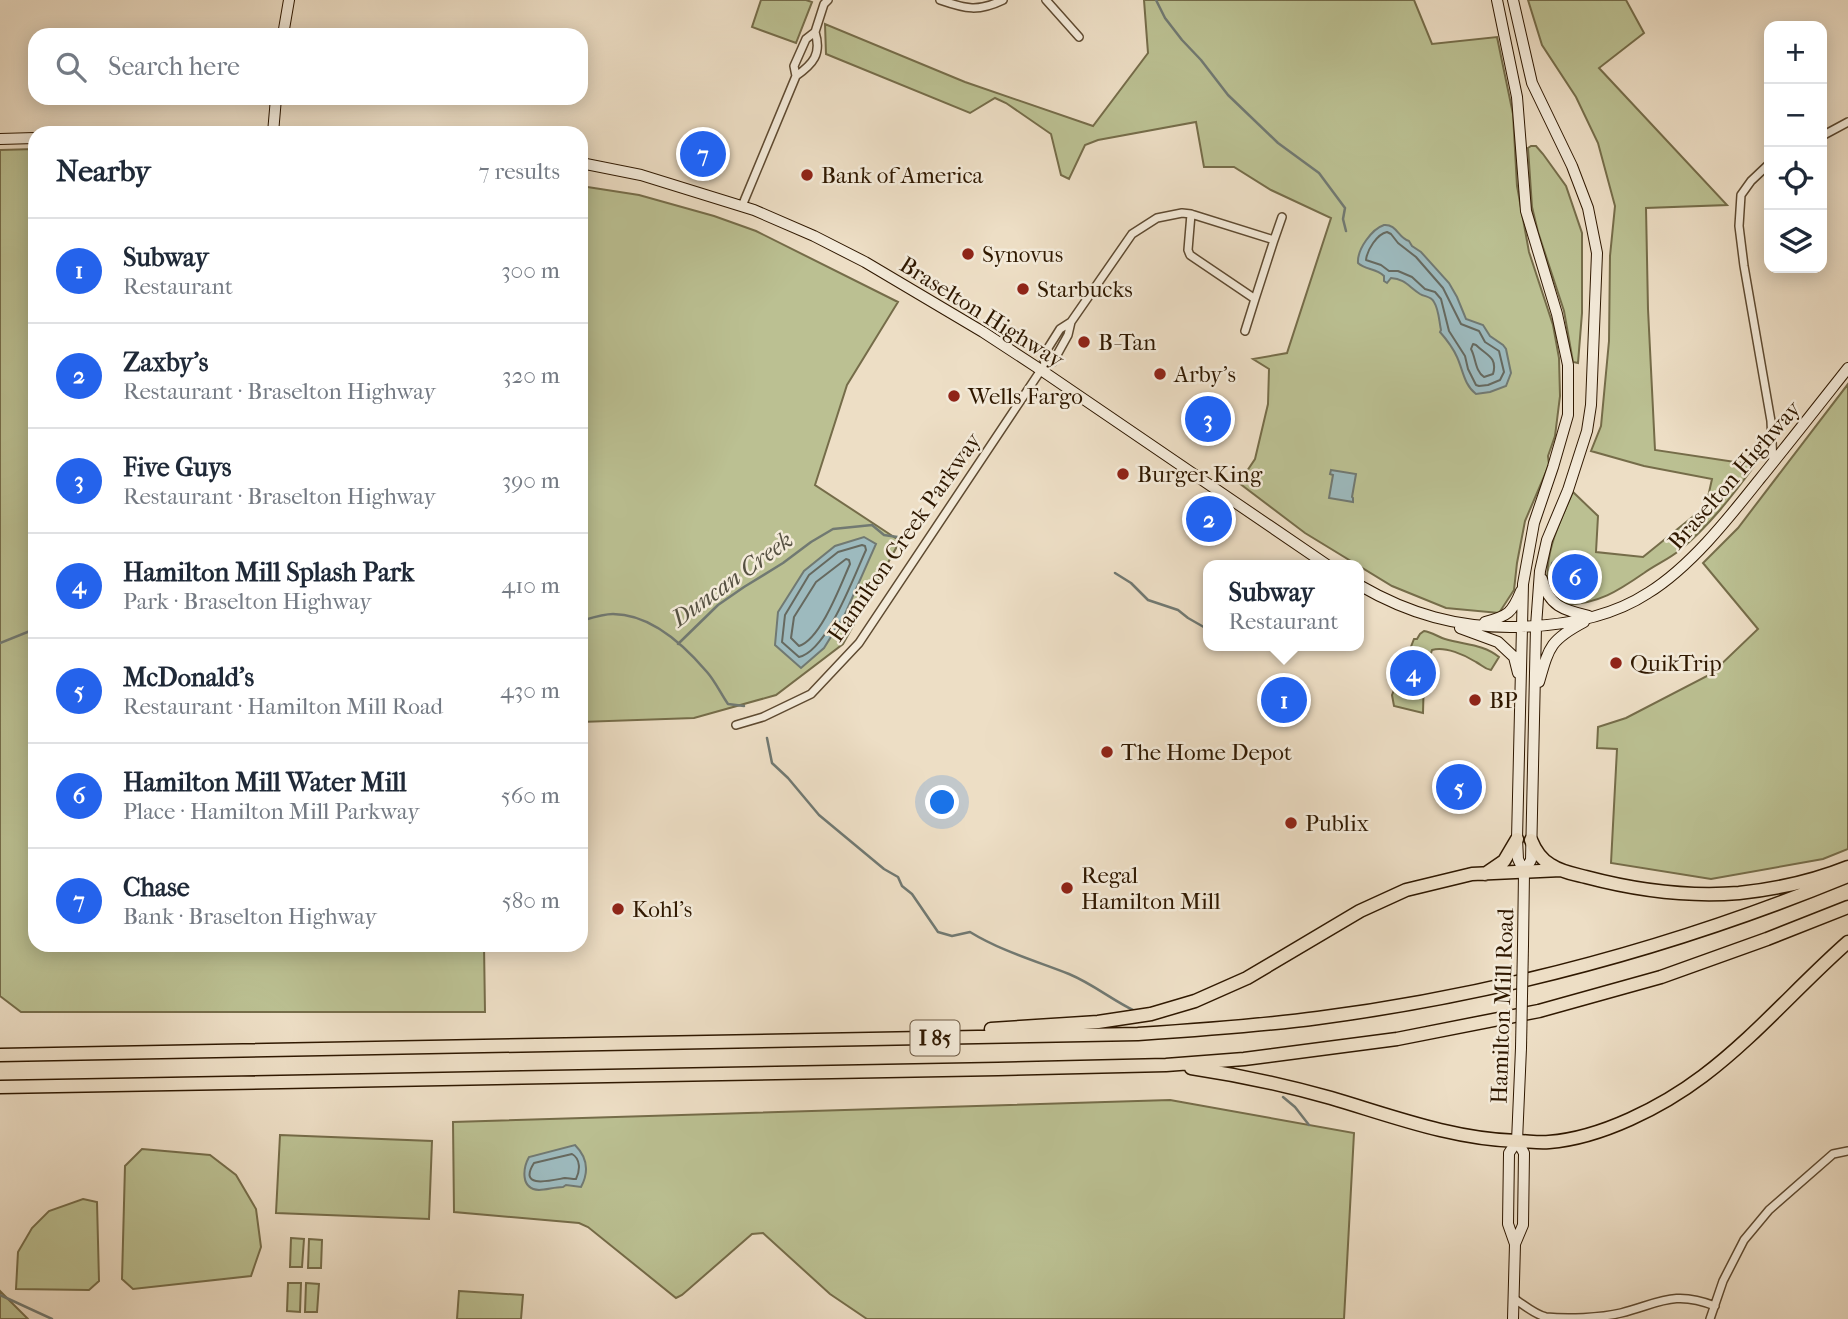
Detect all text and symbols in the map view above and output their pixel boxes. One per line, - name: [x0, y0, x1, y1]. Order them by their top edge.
- map controls: [1764, 21, 1827, 273]
- button: +: [1764, 21, 1827, 84]
- search box: [28, 28, 588, 105]
- icon: search: [52, 48, 90, 86]
- text: Search here: [108, 51, 240, 82]
- button: −: [1764, 84, 1827, 147]
- pin: 7: [680, 128, 726, 180]
- button: locate: [1764, 147, 1827, 210]
- text: Nearby: [56, 154, 151, 189]
- text: 7 results: [479, 158, 560, 185]
- place label: Bank of America: [821, 162, 984, 189]
- marker: Bank of America: [799, 167, 815, 183]
- button: layers: [1764, 210, 1827, 273]
- place label: Synovus: [982, 241, 1063, 268]
- text: Subway: [123, 242, 209, 273]
- marker: Synovus: [960, 246, 976, 262]
- street label: Braselton Highway: [895, 251, 1069, 374]
- text: 1: [75, 257, 83, 284]
- text: 300 m: [501, 257, 560, 284]
- text: Restaurant: [123, 273, 233, 300]
- place label: Starbucks: [1037, 276, 1133, 303]
- marker: Starbucks: [1015, 281, 1031, 297]
- place label: B-Tan: [1098, 329, 1157, 356]
- marker: B-Tan: [1076, 334, 1092, 350]
- text: Zaxby's: [123, 347, 208, 378]
- place label: Arby's: [1173, 361, 1236, 388]
- text: 2: [73, 362, 85, 389]
- text: 320 m: [502, 362, 560, 389]
- marker: Arby's: [1152, 366, 1168, 382]
- text: Restaurant · Braselton Highway: [123, 378, 436, 405]
- place label: Wells Fargo: [967, 383, 1083, 410]
- marker: Wells Fargo: [946, 388, 962, 404]
- pin: 3: [1185, 393, 1231, 445]
- street label: Braselton Highway: [1662, 395, 1807, 555]
- street label: Hamilton Creek Parkway: [822, 427, 987, 647]
- text: Five Guys: [123, 452, 231, 483]
- place label: Burger King: [1137, 461, 1263, 488]
- marker: Burger King: [1115, 466, 1131, 482]
- text: 3: [74, 467, 84, 494]
- text: 390 m: [502, 467, 560, 494]
- text: Restaurant · Braselton Highway: [123, 483, 436, 510]
- pin: 2: [1186, 493, 1232, 545]
- water label: Duncan Creek: [664, 526, 798, 634]
- pin: 6: [1552, 551, 1598, 603]
- text: Hamilton Mill Splash Park: [123, 557, 414, 588]
- popup: [1203, 560, 1364, 651]
- text: 4: [72, 572, 86, 599]
- text: 410 m: [502, 572, 560, 599]
- text: Subway: [1229, 577, 1314, 608]
- text: Park · Braselton Highway: [123, 588, 372, 615]
- text: Restaurant: [1229, 608, 1338, 635]
- pin: 4: [1390, 647, 1436, 699]
- place label: QuikTrip: [1630, 650, 1722, 677]
- marker: QuikTrip: [1608, 655, 1624, 671]
- text: McDonald's: [123, 662, 254, 693]
- pin: 1: [1261, 674, 1307, 726]
- text: 5: [74, 677, 84, 704]
- text: 430 m: [500, 677, 560, 704]
- place label: BP: [1489, 687, 1518, 714]
- marker: BP: [1467, 692, 1483, 708]
- text: Restaurant · Hamilton Mill Road: [123, 693, 443, 720]
- place label: The Home Depot: [1121, 739, 1292, 766]
- marker: The Home Depot: [1099, 744, 1115, 760]
- pin: 5: [1436, 761, 1482, 813]
- text: Hamilton Mill Water Mill: [123, 767, 407, 798]
- text: 6: [73, 782, 85, 809]
- text: 560 m: [501, 782, 560, 809]
- your location: [925, 785, 959, 819]
- text: Place · Hamilton Mill Parkway: [123, 798, 420, 825]
- place label: Publix: [1305, 810, 1369, 837]
- marker: Publix: [1283, 815, 1299, 831]
- place label: Regal Hamilton Mill: [1081, 862, 1221, 915]
- text: Chase: [123, 872, 190, 903]
- marker: Regal Hamilton Mill: [1059, 880, 1075, 896]
- text: 7: [73, 887, 85, 914]
- text: 580 m: [502, 887, 560, 914]
- place label: Kohl's: [632, 896, 692, 923]
- marker: Kohl's: [610, 901, 626, 917]
- text: Bank · Braselton Highway: [123, 903, 377, 930]
- street label: Hamilton Mill Road: [1486, 907, 1519, 1104]
- road number: I 85: [911, 1020, 960, 1056]

